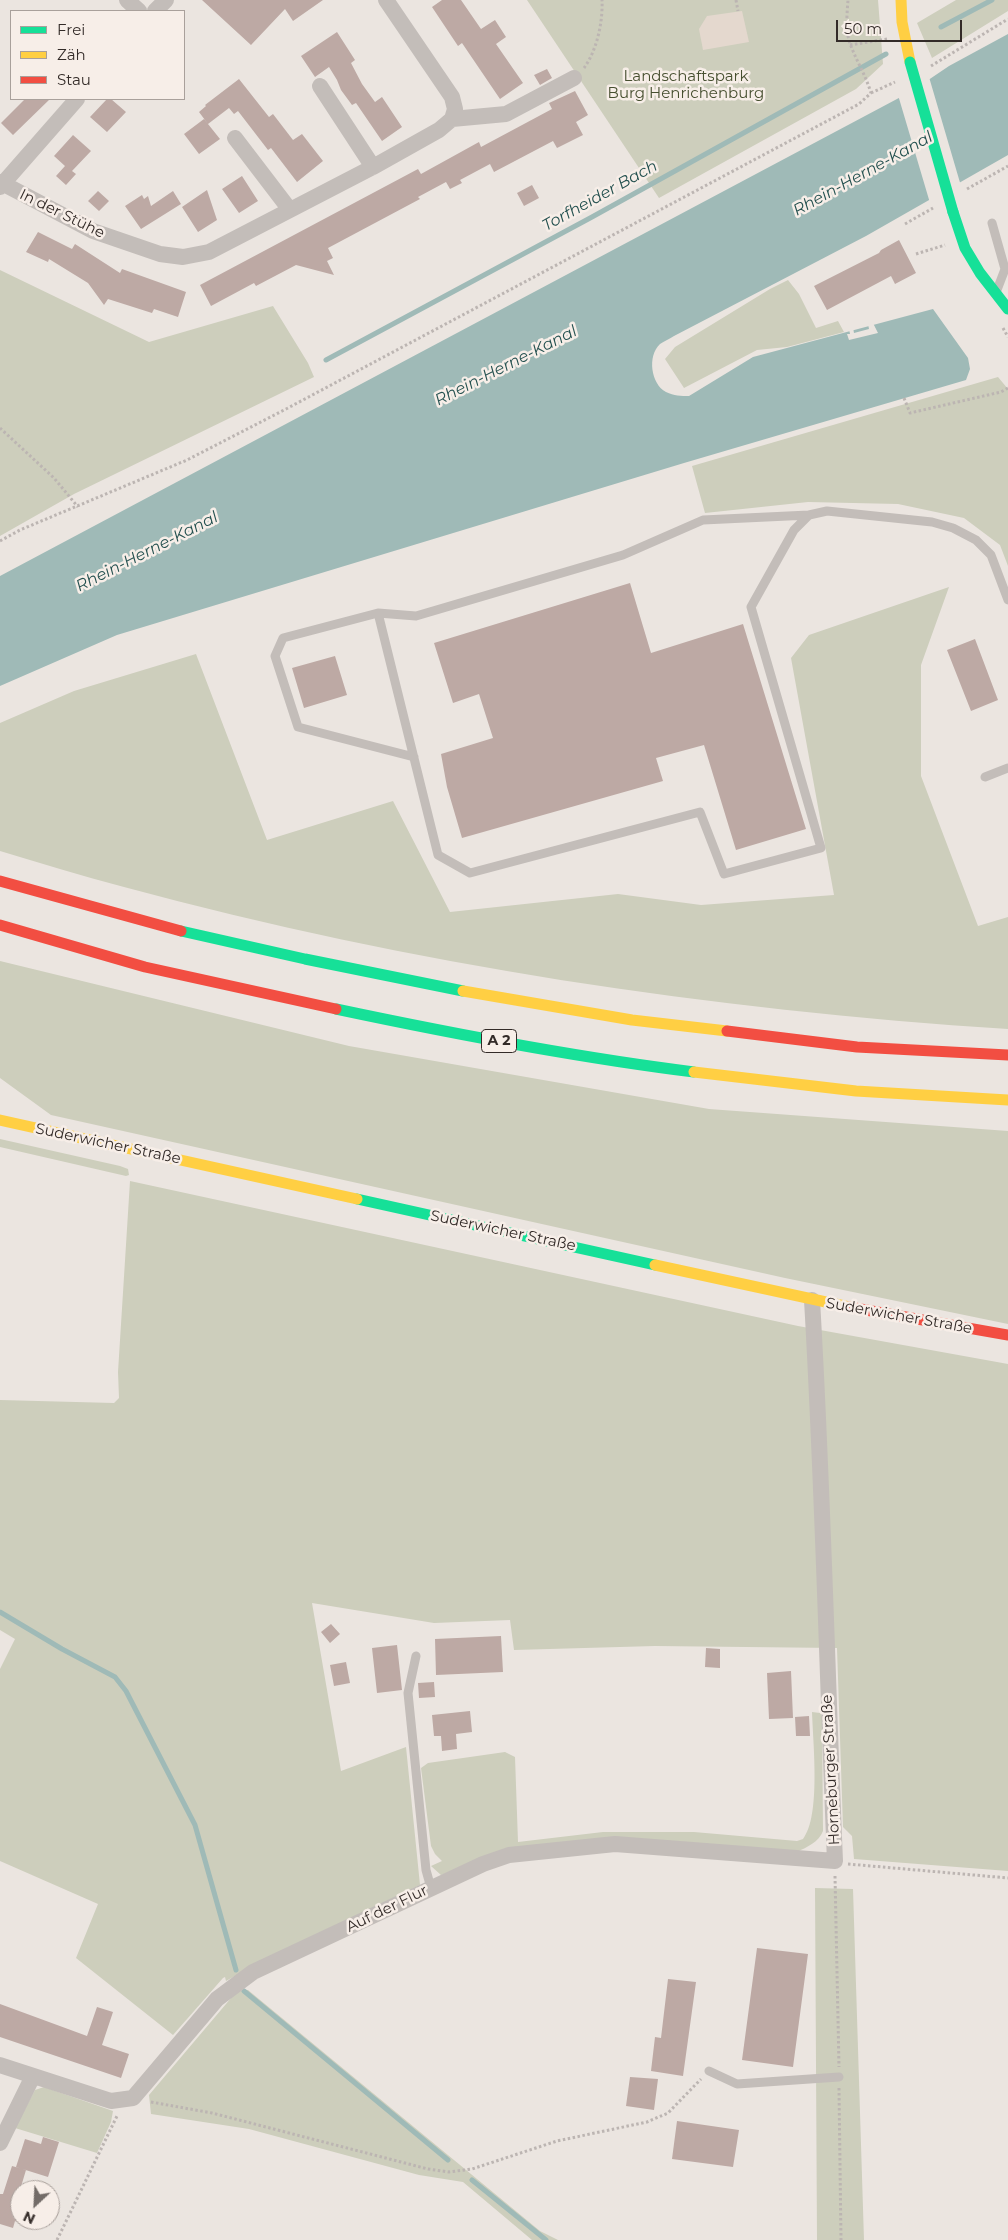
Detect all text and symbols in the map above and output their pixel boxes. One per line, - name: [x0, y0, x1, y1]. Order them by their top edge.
- legend: [10, 10, 185, 100]
- scale bar: [838, 10, 964, 42]
- text: 50 m: [844, 19, 882, 38]
- text: Frei: [57, 20, 85, 39]
- text: Zäh: [57, 45, 86, 64]
- park label: Landschaftspark Burg Henrichenburg: [608, 68, 764, 103]
- text: Stau: [57, 70, 91, 89]
- water label: Rhein-Herne-Kanal: [790, 128, 936, 220]
- water label: Torfheider Bach: [539, 156, 661, 236]
- street label: In der Stühe: [17, 186, 107, 242]
- water label: Rhein-Herne-Kanal: [432, 322, 580, 410]
- water label: Rhein-Herne-Kanal: [73, 508, 221, 596]
- road number: A 2: [482, 1030, 516, 1052]
- street label: Suderwicher Straße: [34, 1120, 182, 1168]
- street label: Suderwicher Straße: [429, 1207, 577, 1255]
- street label: Suderwicher Straße: [825, 1294, 973, 1338]
- street label: Horneburger Straße: [818, 1694, 844, 1846]
- street label: Auf der Flur: [343, 1882, 431, 1936]
- north arrow: [10, 2180, 60, 2230]
- text: N: [20, 2207, 38, 2228]

